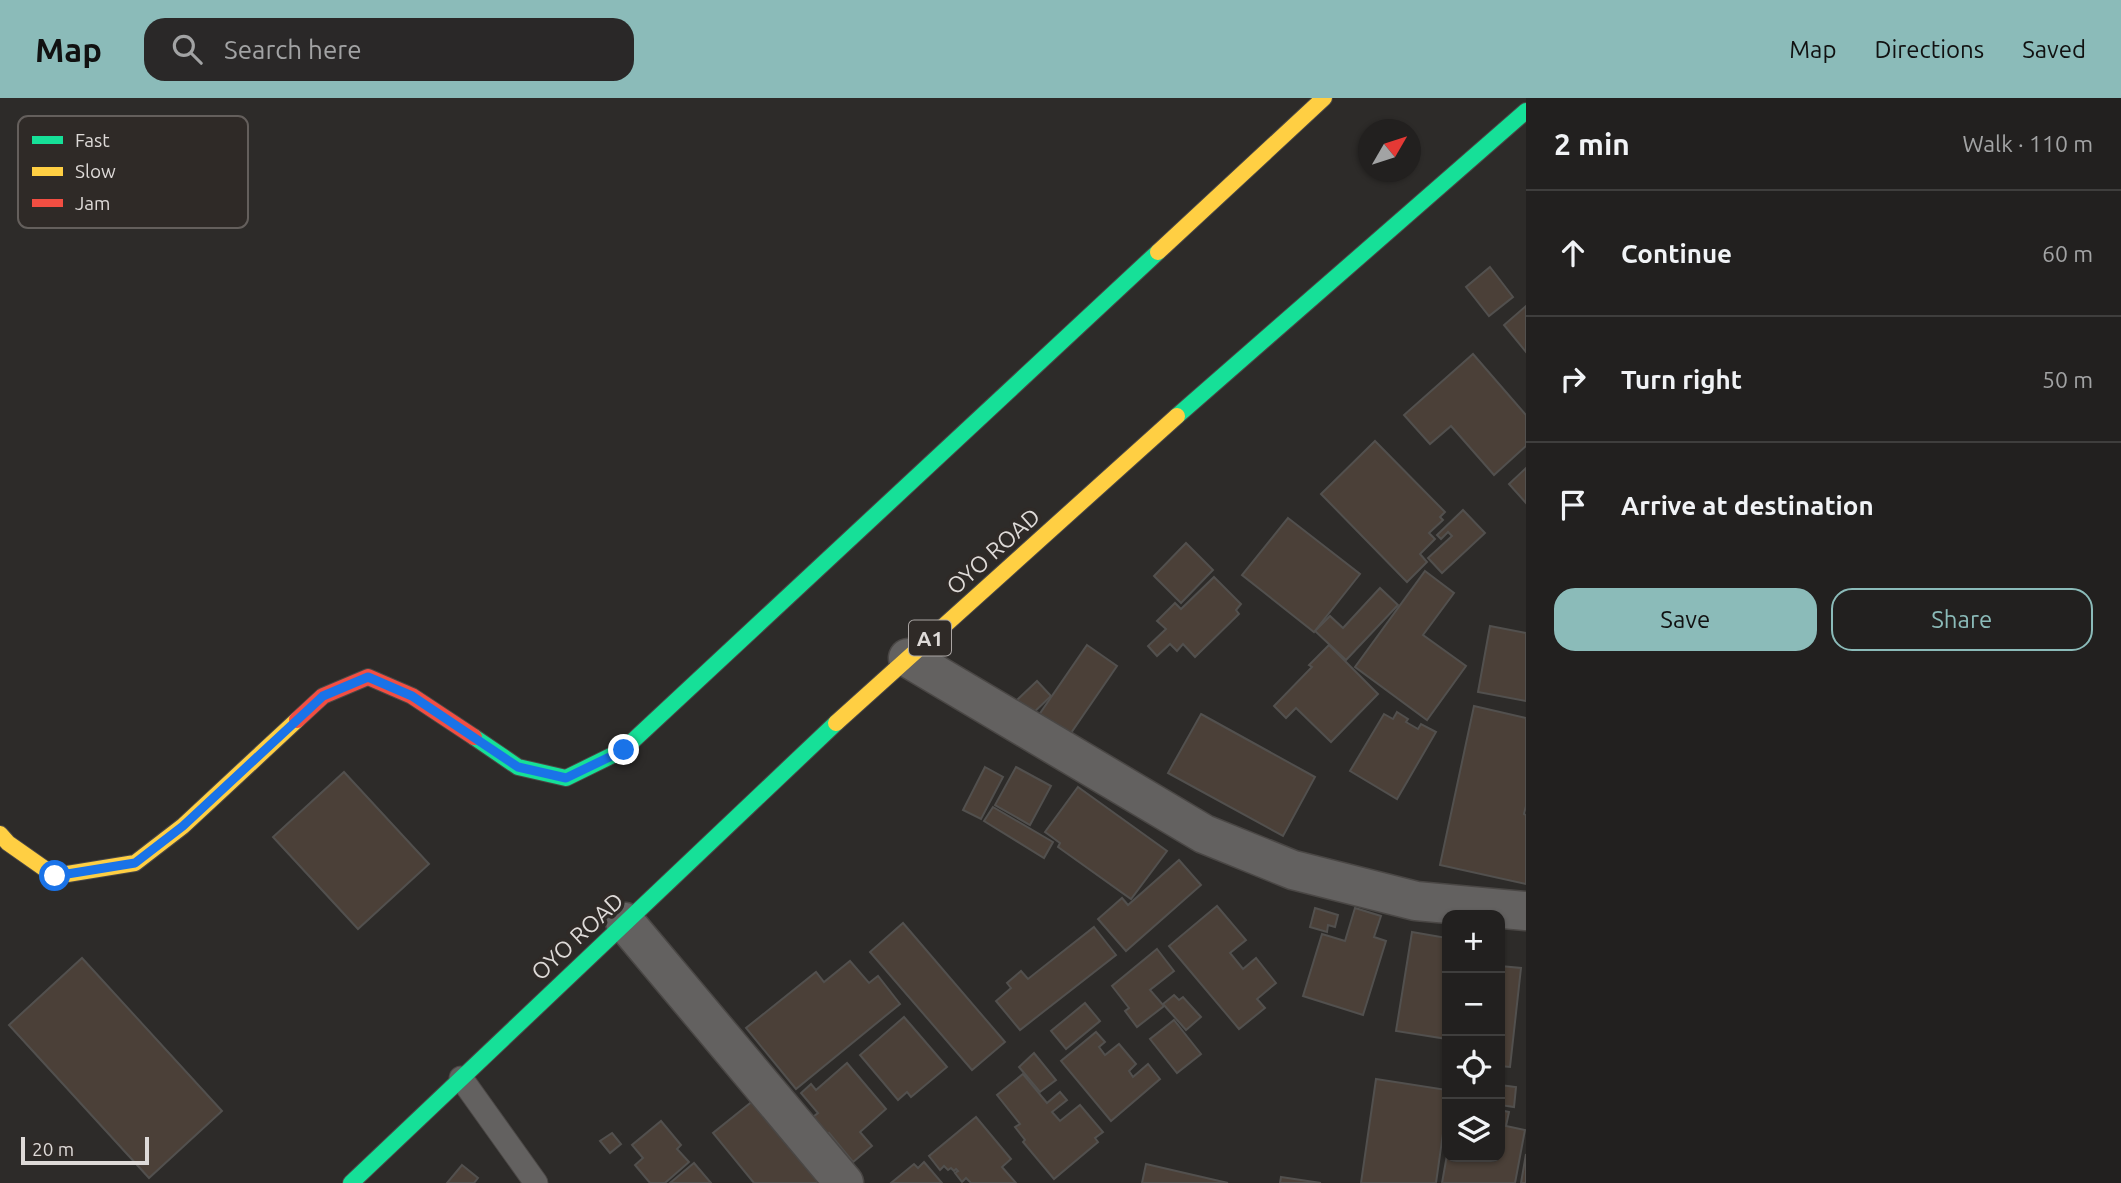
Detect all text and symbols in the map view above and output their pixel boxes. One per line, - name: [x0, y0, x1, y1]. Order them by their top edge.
- search box: [144, 18, 634, 81]
- icon: search: [168, 30, 206, 68]
- text: Map: [35, 31, 102, 68]
- text: Search here: [224, 35, 362, 64]
- text: Map: [1789, 36, 1836, 63]
- text: Directions: [1874, 36, 1984, 63]
- text: Saved: [2022, 36, 2086, 63]
- legend: [18, 116, 248, 228]
- north arrow: [1358, 119, 1421, 182]
- text: 2 min: [1554, 127, 1630, 161]
- text: Fast: [75, 129, 110, 151]
- text: Walk · 110 m: [1962, 131, 2093, 156]
- text: Slow: [75, 160, 116, 182]
- text: Jam: [75, 192, 111, 214]
- icon: ahead: [1554, 234, 1592, 272]
- text: Continue: [1621, 239, 1732, 268]
- text: 60 m: [2042, 241, 2093, 266]
- icon: right: [1554, 360, 1592, 398]
- text: Turn right: [1621, 365, 1742, 394]
- text: 50 m: [2042, 367, 2093, 392]
- icon: arrive: [1554, 486, 1592, 524]
- text: Arrive at destination: [1621, 491, 1874, 520]
- street label: OYO ROAD: [942, 503, 1044, 599]
- button: Save: [1554, 588, 1817, 651]
- button: Share: [1831, 588, 2093, 651]
- road number: A1: [909, 620, 951, 656]
- route end: [608, 734, 639, 765]
- route start: [39, 860, 70, 891]
- street label: OYO ROAD: [526, 887, 628, 985]
- map controls: [1442, 910, 1505, 1162]
- button: +: [1442, 910, 1505, 973]
- button: −: [1442, 973, 1505, 1036]
- button: locate: [1442, 1036, 1505, 1099]
- button: layers: [1442, 1099, 1505, 1162]
- scale bar: [21, 1134, 149, 1166]
- text: 20 m: [32, 1138, 74, 1160]

